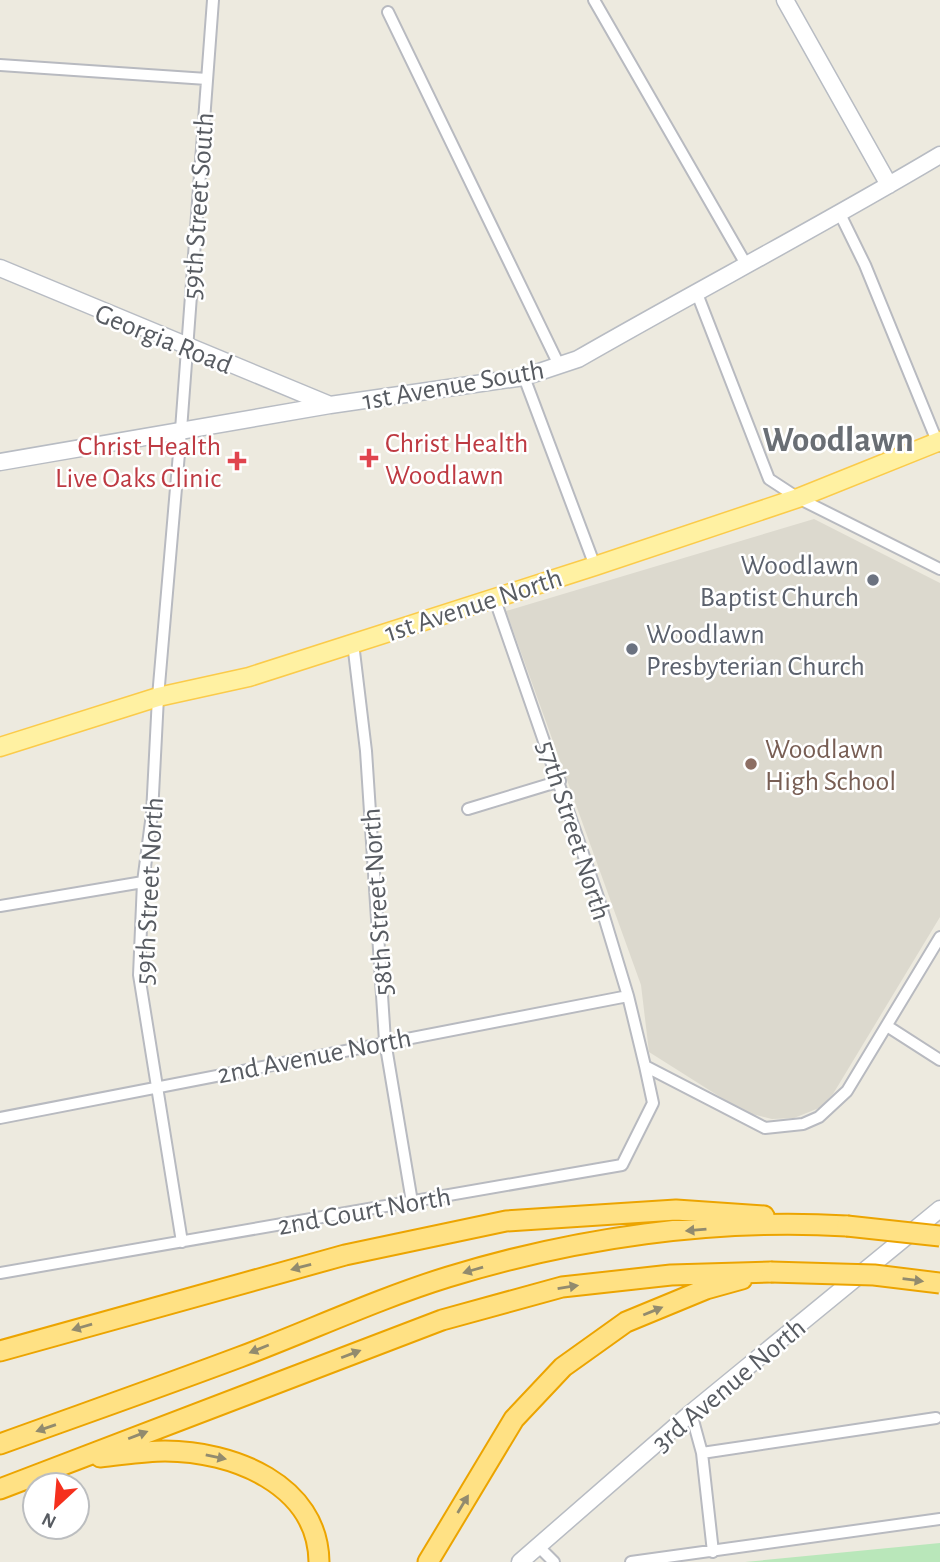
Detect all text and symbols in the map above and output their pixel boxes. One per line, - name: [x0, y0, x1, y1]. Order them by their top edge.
- street label: 59th Street South: [178, 112, 220, 301]
- street label: Georgia Road: [91, 300, 236, 380]
- street label: 1st Avenue South: [360, 356, 546, 416]
- district label: Woodlawn: [762, 423, 914, 458]
- place label: Christ Health Woodlawn: [385, 430, 528, 490]
- place label: Christ Health Live Oaks Clinic: [55, 433, 221, 493]
- marker: Christ Health Woodlawn: [359, 448, 379, 468]
- marker: Christ Health Live Oaks Clinic: [227, 451, 247, 471]
- place label: Woodlawn Baptist Church: [700, 552, 859, 612]
- street label: 1st Avenue North: [382, 564, 566, 648]
- marker: Woodlawn Baptist Church: [865, 572, 881, 588]
- place label: Woodlawn Presbyterian Church: [646, 621, 865, 681]
- marker: Woodlawn Presbyterian Church: [624, 641, 640, 657]
- place label: Woodlawn High School: [765, 736, 896, 796]
- street label: 57th Street North: [531, 738, 615, 924]
- marker: Woodlawn High School: [743, 756, 759, 772]
- street label: 59th Street North: [131, 796, 169, 986]
- street label: 58th Street North: [357, 807, 399, 997]
- street label: 2nd Avenue North: [215, 1024, 414, 1090]
- street label: 2nd Court North: [276, 1183, 453, 1241]
- one-way arrow: [685, 1225, 707, 1236]
- one-way arrow: [290, 1262, 311, 1272]
- one-way arrow: [462, 1266, 483, 1276]
- one-way arrow: [902, 1274, 924, 1285]
- one-way arrow: [557, 1281, 579, 1292]
- one-way arrow: [642, 1305, 663, 1316]
- street label: 3rd Avenue North: [647, 1314, 811, 1457]
- one-way arrow: [71, 1323, 92, 1333]
- one-way arrow: [249, 1344, 270, 1355]
- one-way arrow: [341, 1348, 362, 1359]
- one-way arrow: [35, 1423, 56, 1434]
- one-way arrow: [128, 1429, 149, 1440]
- one-way arrow: [205, 1452, 227, 1463]
- north arrow: [21, 1471, 91, 1541]
- one-way arrow: [457, 1494, 469, 1513]
- text: N: [39, 1508, 59, 1531]

